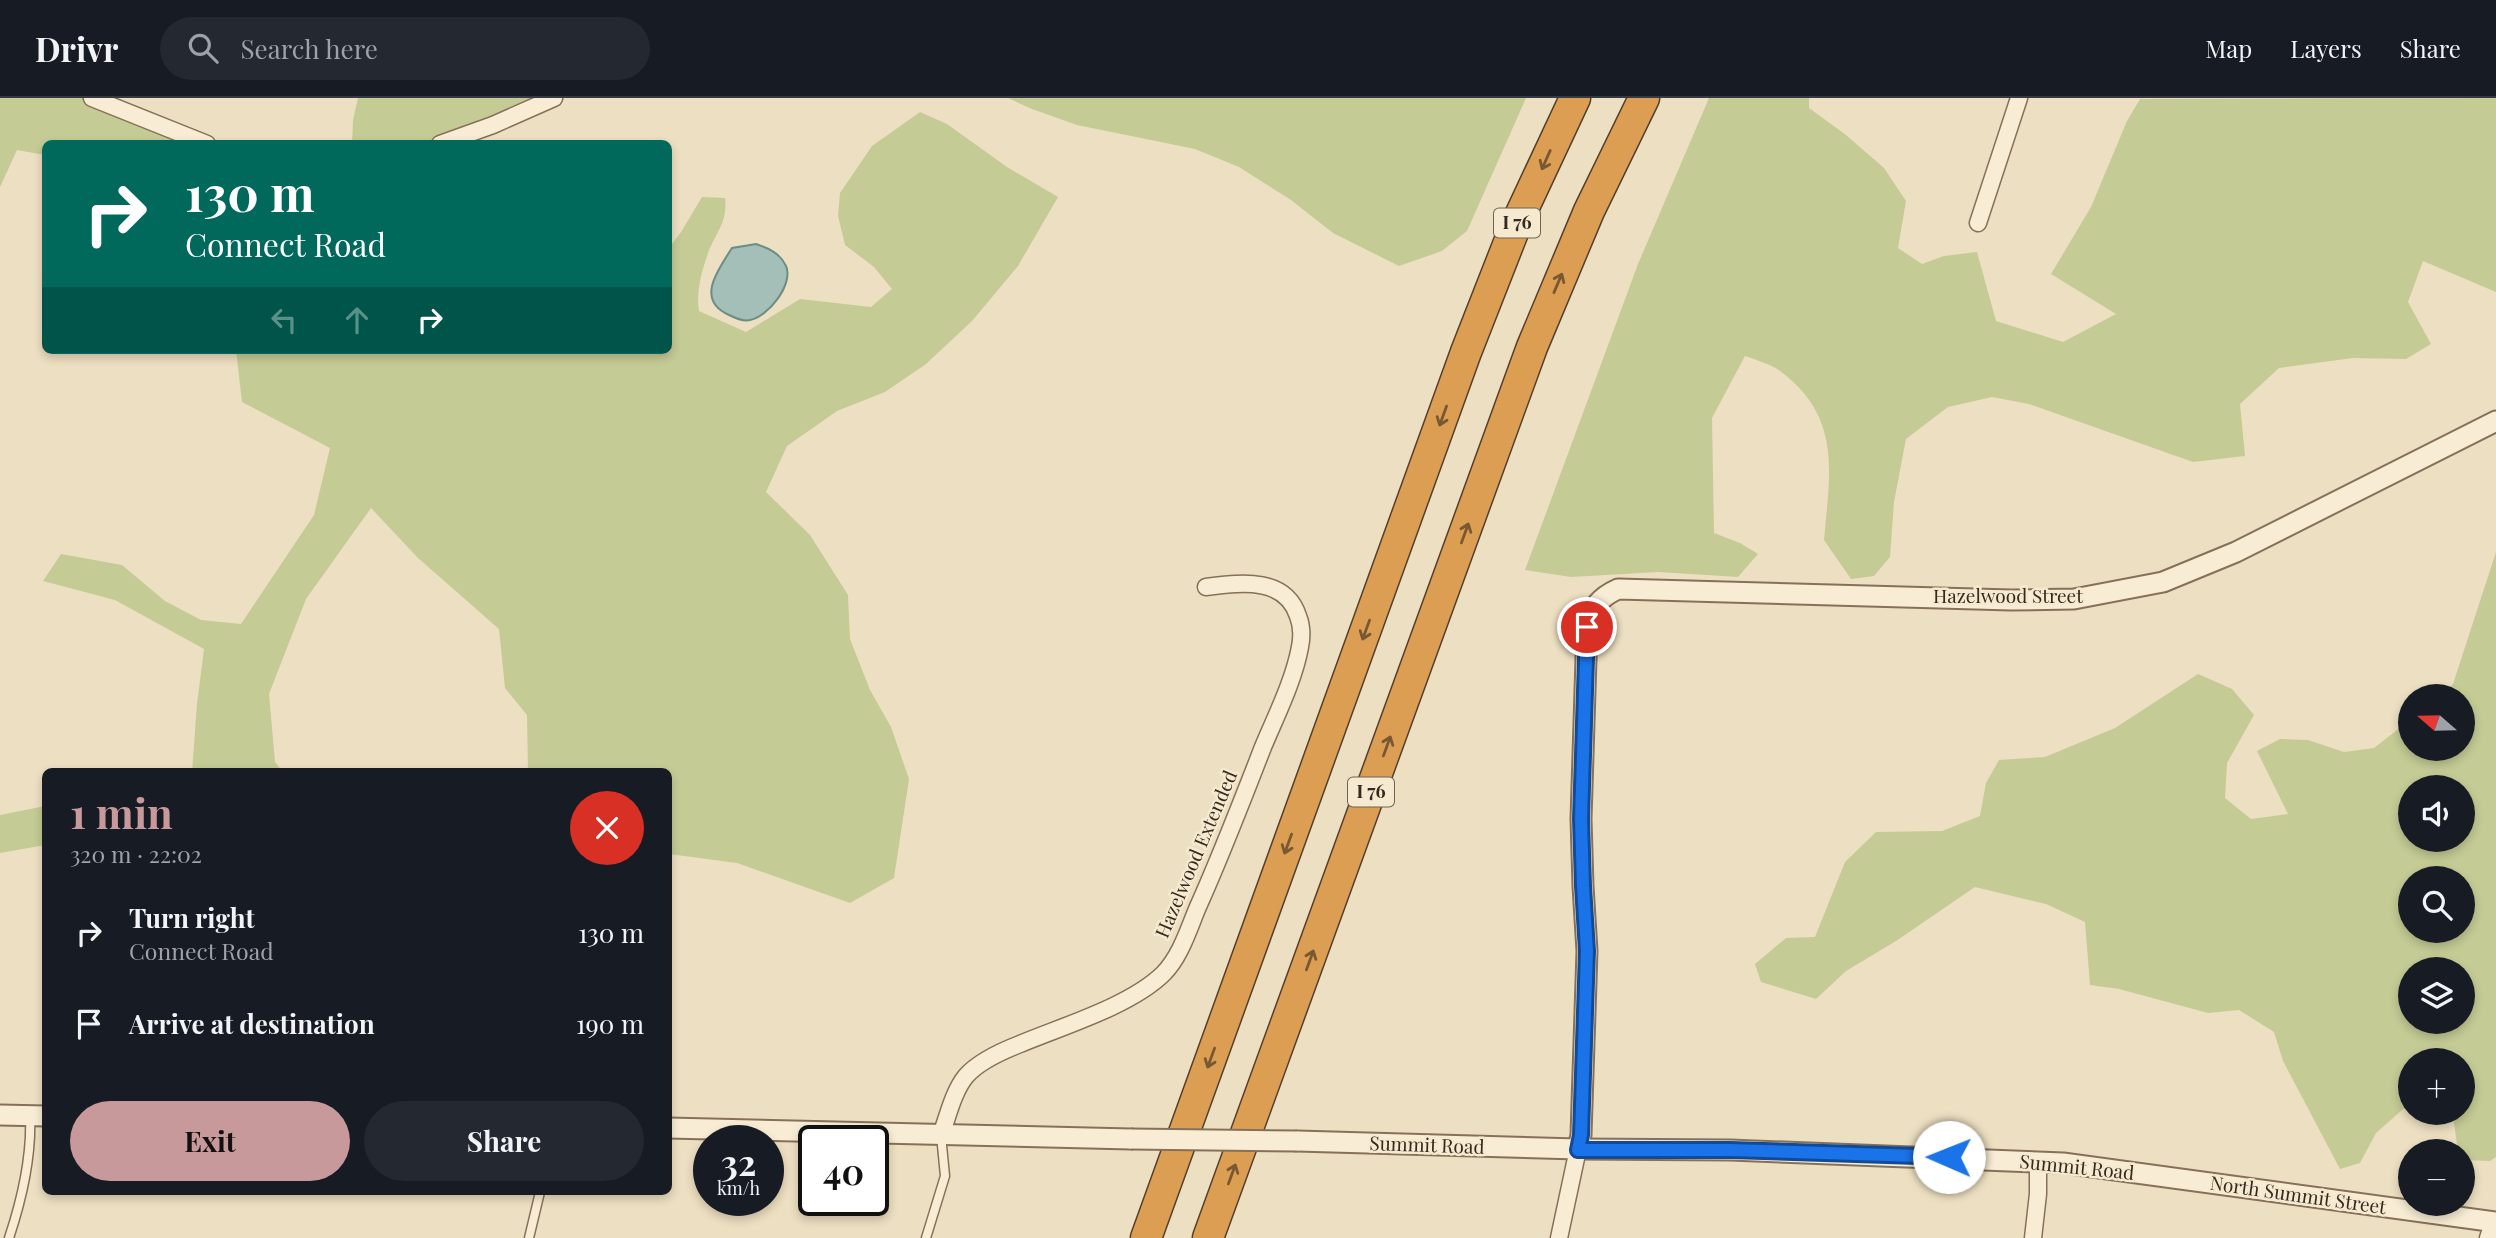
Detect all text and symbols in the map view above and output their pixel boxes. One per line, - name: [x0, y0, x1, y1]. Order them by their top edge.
- search box: [160, 17, 650, 80]
- text: Drivr: [35, 26, 118, 70]
- icon: search: [184, 29, 222, 67]
- text: Search here: [240, 31, 378, 66]
- text: Map: [2206, 32, 2252, 64]
- text: Layers: [2290, 32, 2362, 64]
- text: Share: [2400, 32, 2461, 64]
- one-way arrow: [1538, 149, 1551, 170]
- text: 130 m: [185, 159, 315, 224]
- icon: right: [70, 168, 161, 259]
- road number: I 76: [1494, 208, 1540, 238]
- text: Connect Road: [185, 222, 386, 265]
- one-way arrow: [1552, 273, 1565, 295]
- icon: left: [265, 301, 303, 339]
- icon: ahead: [338, 301, 376, 339]
- icon: right: [411, 301, 449, 339]
- one-way arrow: [1436, 405, 1448, 427]
- one-way arrow: [1460, 522, 1473, 544]
- street label: Hazelwood Street: [1933, 582, 2083, 608]
- pin: [1557, 597, 1617, 657]
- icon: arrive: [1568, 608, 1606, 646]
- one-way arrow: [1358, 619, 1371, 641]
- north arrow: [2398, 684, 2474, 761]
- map controls: [2398, 684, 2475, 1216]
- one-way arrow: [1382, 736, 1395, 758]
- street label: Hazelwood Extended: [1148, 766, 1242, 941]
- button: sound: [2398, 775, 2475, 852]
- road number: I 76: [1348, 778, 1394, 806]
- text: 1 min: [70, 784, 173, 840]
- button: close: [570, 791, 644, 865]
- one-way arrow: [1281, 833, 1293, 855]
- text: 320 m · 22:02: [70, 838, 202, 869]
- button: search: [2398, 866, 2475, 943]
- text: Turn right: [129, 900, 255, 935]
- icon: right: [70, 914, 108, 952]
- text: 130 m: [578, 915, 644, 950]
- text: Connect Road: [129, 935, 274, 966]
- one-way arrow: [1304, 950, 1317, 972]
- button: layers: [2398, 957, 2475, 1034]
- icon: arrive: [70, 1005, 108, 1043]
- text: Arrive at destination: [129, 1006, 375, 1041]
- text: 190 m: [576, 1006, 644, 1041]
- one-way arrow: [1204, 1047, 1216, 1069]
- button: +: [2398, 1048, 2475, 1125]
- button: Exit: [70, 1101, 350, 1181]
- button: Share: [364, 1101, 644, 1181]
- position arrow: [1912, 1120, 1986, 1194]
- speed limit sign: 40: [798, 1125, 889, 1216]
- street label: Summit Road: [1369, 1129, 1485, 1159]
- text: 32: [721, 1138, 756, 1185]
- button: −: [2398, 1139, 2475, 1216]
- street label: Summit Road: [2019, 1147, 2136, 1185]
- one-way arrow: [1226, 1163, 1239, 1185]
- street label: North Summit Street: [2209, 1169, 2388, 1219]
- text: km/h: [717, 1176, 760, 1200]

